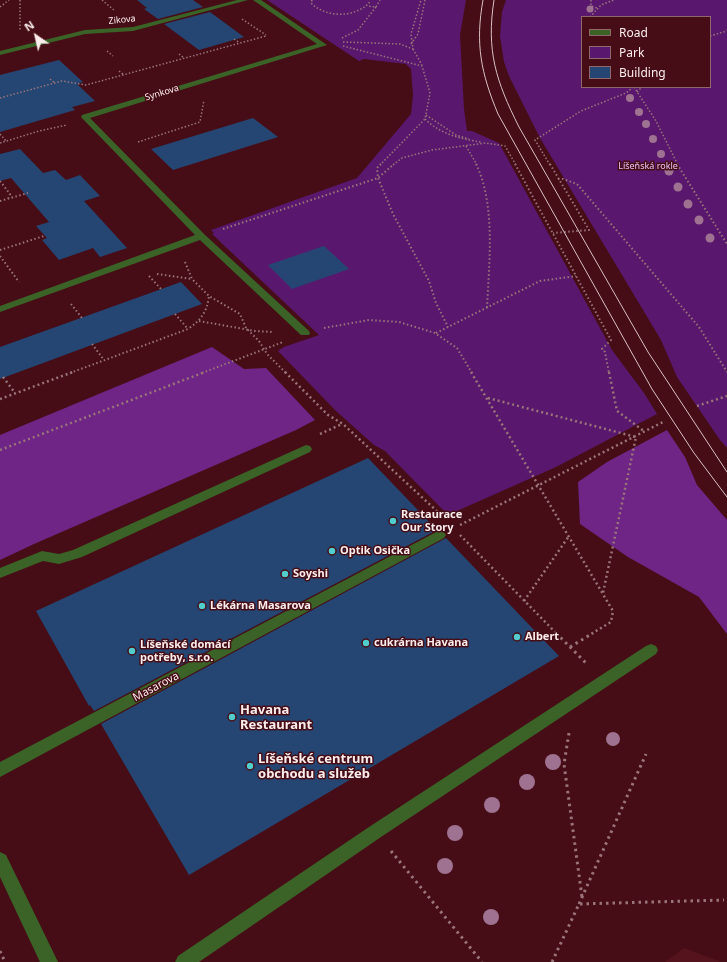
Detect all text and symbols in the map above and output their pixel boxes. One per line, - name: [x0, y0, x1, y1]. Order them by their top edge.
- street label: Zikova: [108, 13, 136, 27]
- north arrow: [16, 16, 56, 56]
- legend: [581, 16, 711, 88]
- text: N: [21, 17, 37, 34]
- text: Road: [619, 24, 648, 41]
- text: Park: [619, 44, 644, 61]
- text: Building: [619, 64, 666, 81]
- street label: Synkova: [144, 83, 180, 103]
- park label: Líšeňská rokle: [618, 161, 678, 171]
- place label: Restaurace Our Story: [401, 508, 462, 534]
- marker: Restaurace Our Story: [388, 516, 398, 526]
- place label: Optik Osička: [340, 544, 410, 558]
- marker: Optik Osička: [327, 546, 337, 556]
- place label: Soyshi: [293, 567, 328, 581]
- marker: Soyshi: [280, 569, 290, 579]
- place label: Lékárna Masarova: [210, 599, 311, 613]
- marker: Lékárna Masarova: [197, 601, 207, 611]
- place label: Albert: [525, 630, 559, 644]
- marker: Albert: [512, 632, 522, 642]
- place label: cukrárna Havana: [374, 636, 468, 650]
- place label: Líšeňské domácí potřeby, s.r.o.: [140, 638, 231, 664]
- marker: cukrárna Havana: [361, 638, 371, 648]
- marker: Líšeňské domácí potřeby, s.r.o.: [127, 646, 137, 656]
- street label: Masarova: [131, 669, 181, 705]
- place label: Havana Restaurant: [240, 702, 312, 733]
- marker: Havana Restaurant: [227, 712, 237, 722]
- place label: Líšeňské centrum obchodu a služeb: [258, 751, 373, 782]
- marker: Líšeňské centrum obchodu a služeb: [245, 761, 255, 771]

